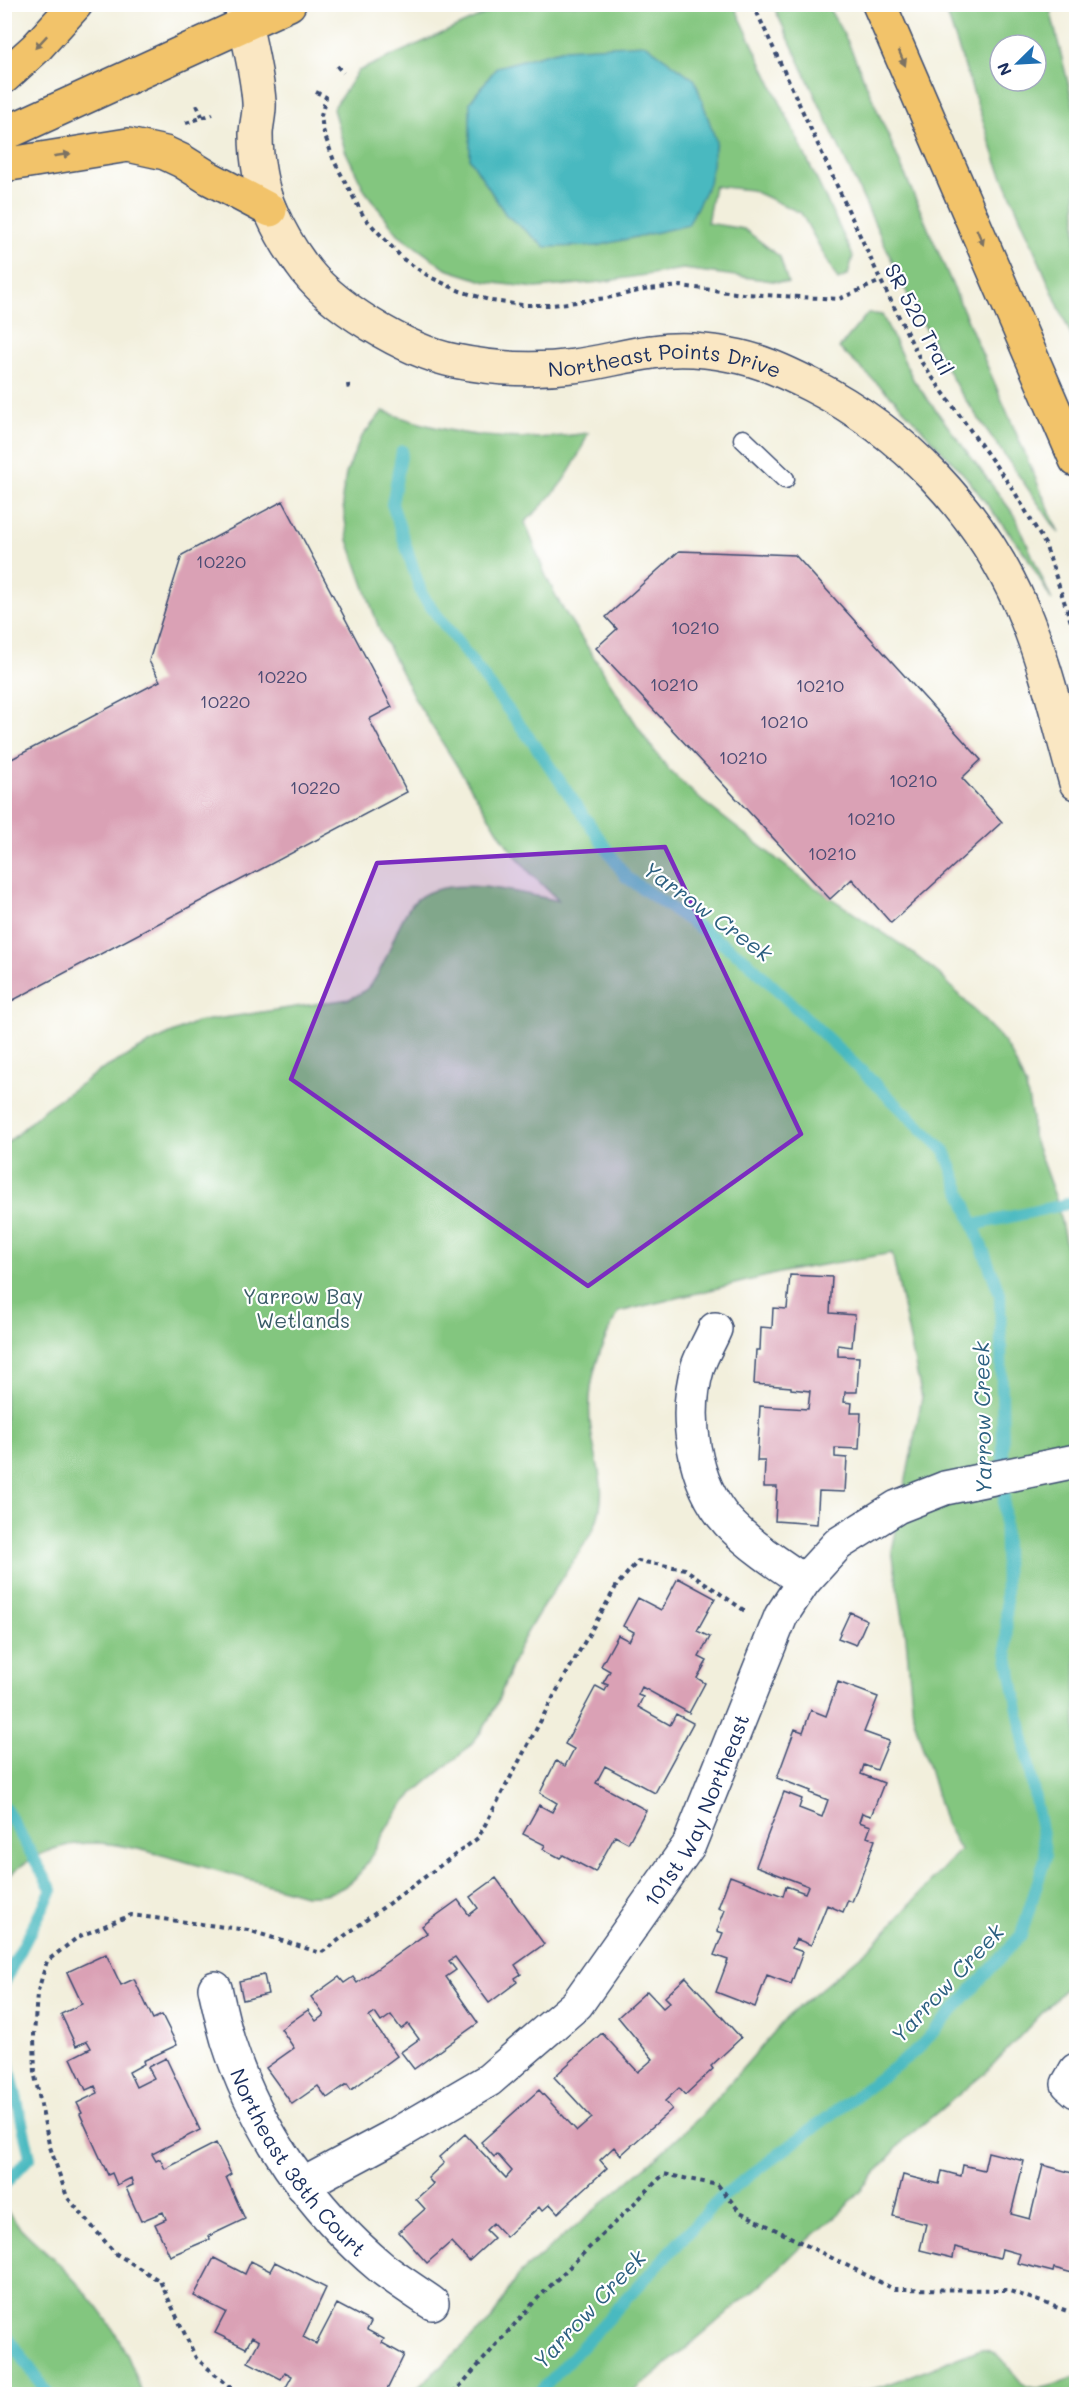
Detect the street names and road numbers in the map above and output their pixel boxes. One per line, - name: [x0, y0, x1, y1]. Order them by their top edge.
- street label: SR 520 Trail: [879, 259, 961, 379]
- street label: Northeast Points Drive: [547, 336, 786, 383]
- street label: 101st Way Northeast: [637, 1709, 754, 1911]
- street label: Northeast 38th Court: [225, 2064, 373, 2262]

